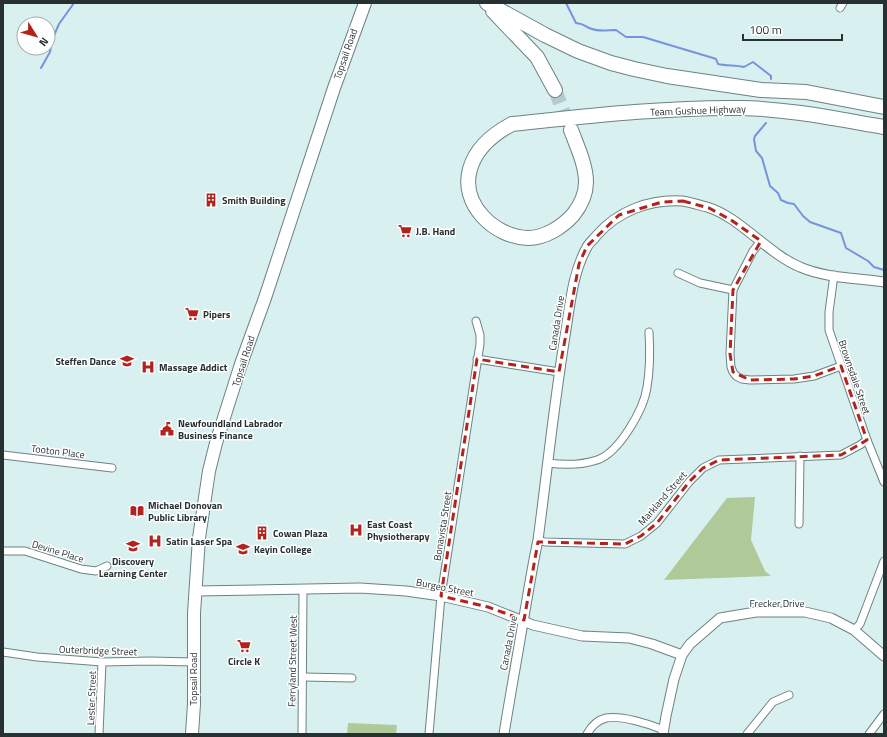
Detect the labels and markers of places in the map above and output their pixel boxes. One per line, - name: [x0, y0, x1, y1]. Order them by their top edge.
- building icon: Smith Building: [203, 192, 219, 208]
- place label: Smith Building: [222, 193, 286, 208]
- supermarket icon: J.B. Hand: [397, 223, 413, 239]
- place label: J.B. Hand: [416, 224, 455, 239]
- supermarket icon: Pipers: [184, 306, 200, 322]
- place label: Pipers: [203, 307, 231, 322]
- school or university icon: Steffen Dance: [119, 353, 135, 369]
- place label: Steffen Dance: [55, 354, 116, 369]
- hospital icon: Massage Addict: [140, 359, 156, 375]
- place label: Massage Addict: [159, 360, 228, 375]
- place label: Newfoundland Labrador Business Finance: [178, 416, 283, 443]
- public building icon: Newfoundland Labrador Business Finance: [159, 421, 175, 437]
- place label: Michael Donovan Public Library: [148, 498, 222, 525]
- library icon: Michael Donovan Public Library: [129, 503, 145, 519]
- place label: East Coast Physiotherapy: [367, 517, 429, 544]
- hospital icon: East Coast Physiotherapy: [348, 522, 364, 538]
- building icon: Cowan Plaza: [254, 525, 270, 541]
- place label: Cowan Plaza: [273, 526, 328, 541]
- hospital icon: Satin Laser Spa: [147, 533, 163, 549]
- place label: Satin Laser Spa: [166, 534, 232, 549]
- school or university icon: Discovery Learning Center: [125, 538, 141, 554]
- school or university icon: Keyin College: [235, 541, 251, 557]
- place label: Keyin College: [254, 542, 312, 557]
- place label: Discovery Learning Center: [99, 554, 167, 581]
- supermarket icon: Circle K: [236, 638, 252, 654]
- place label: Circle K: [228, 654, 260, 669]

